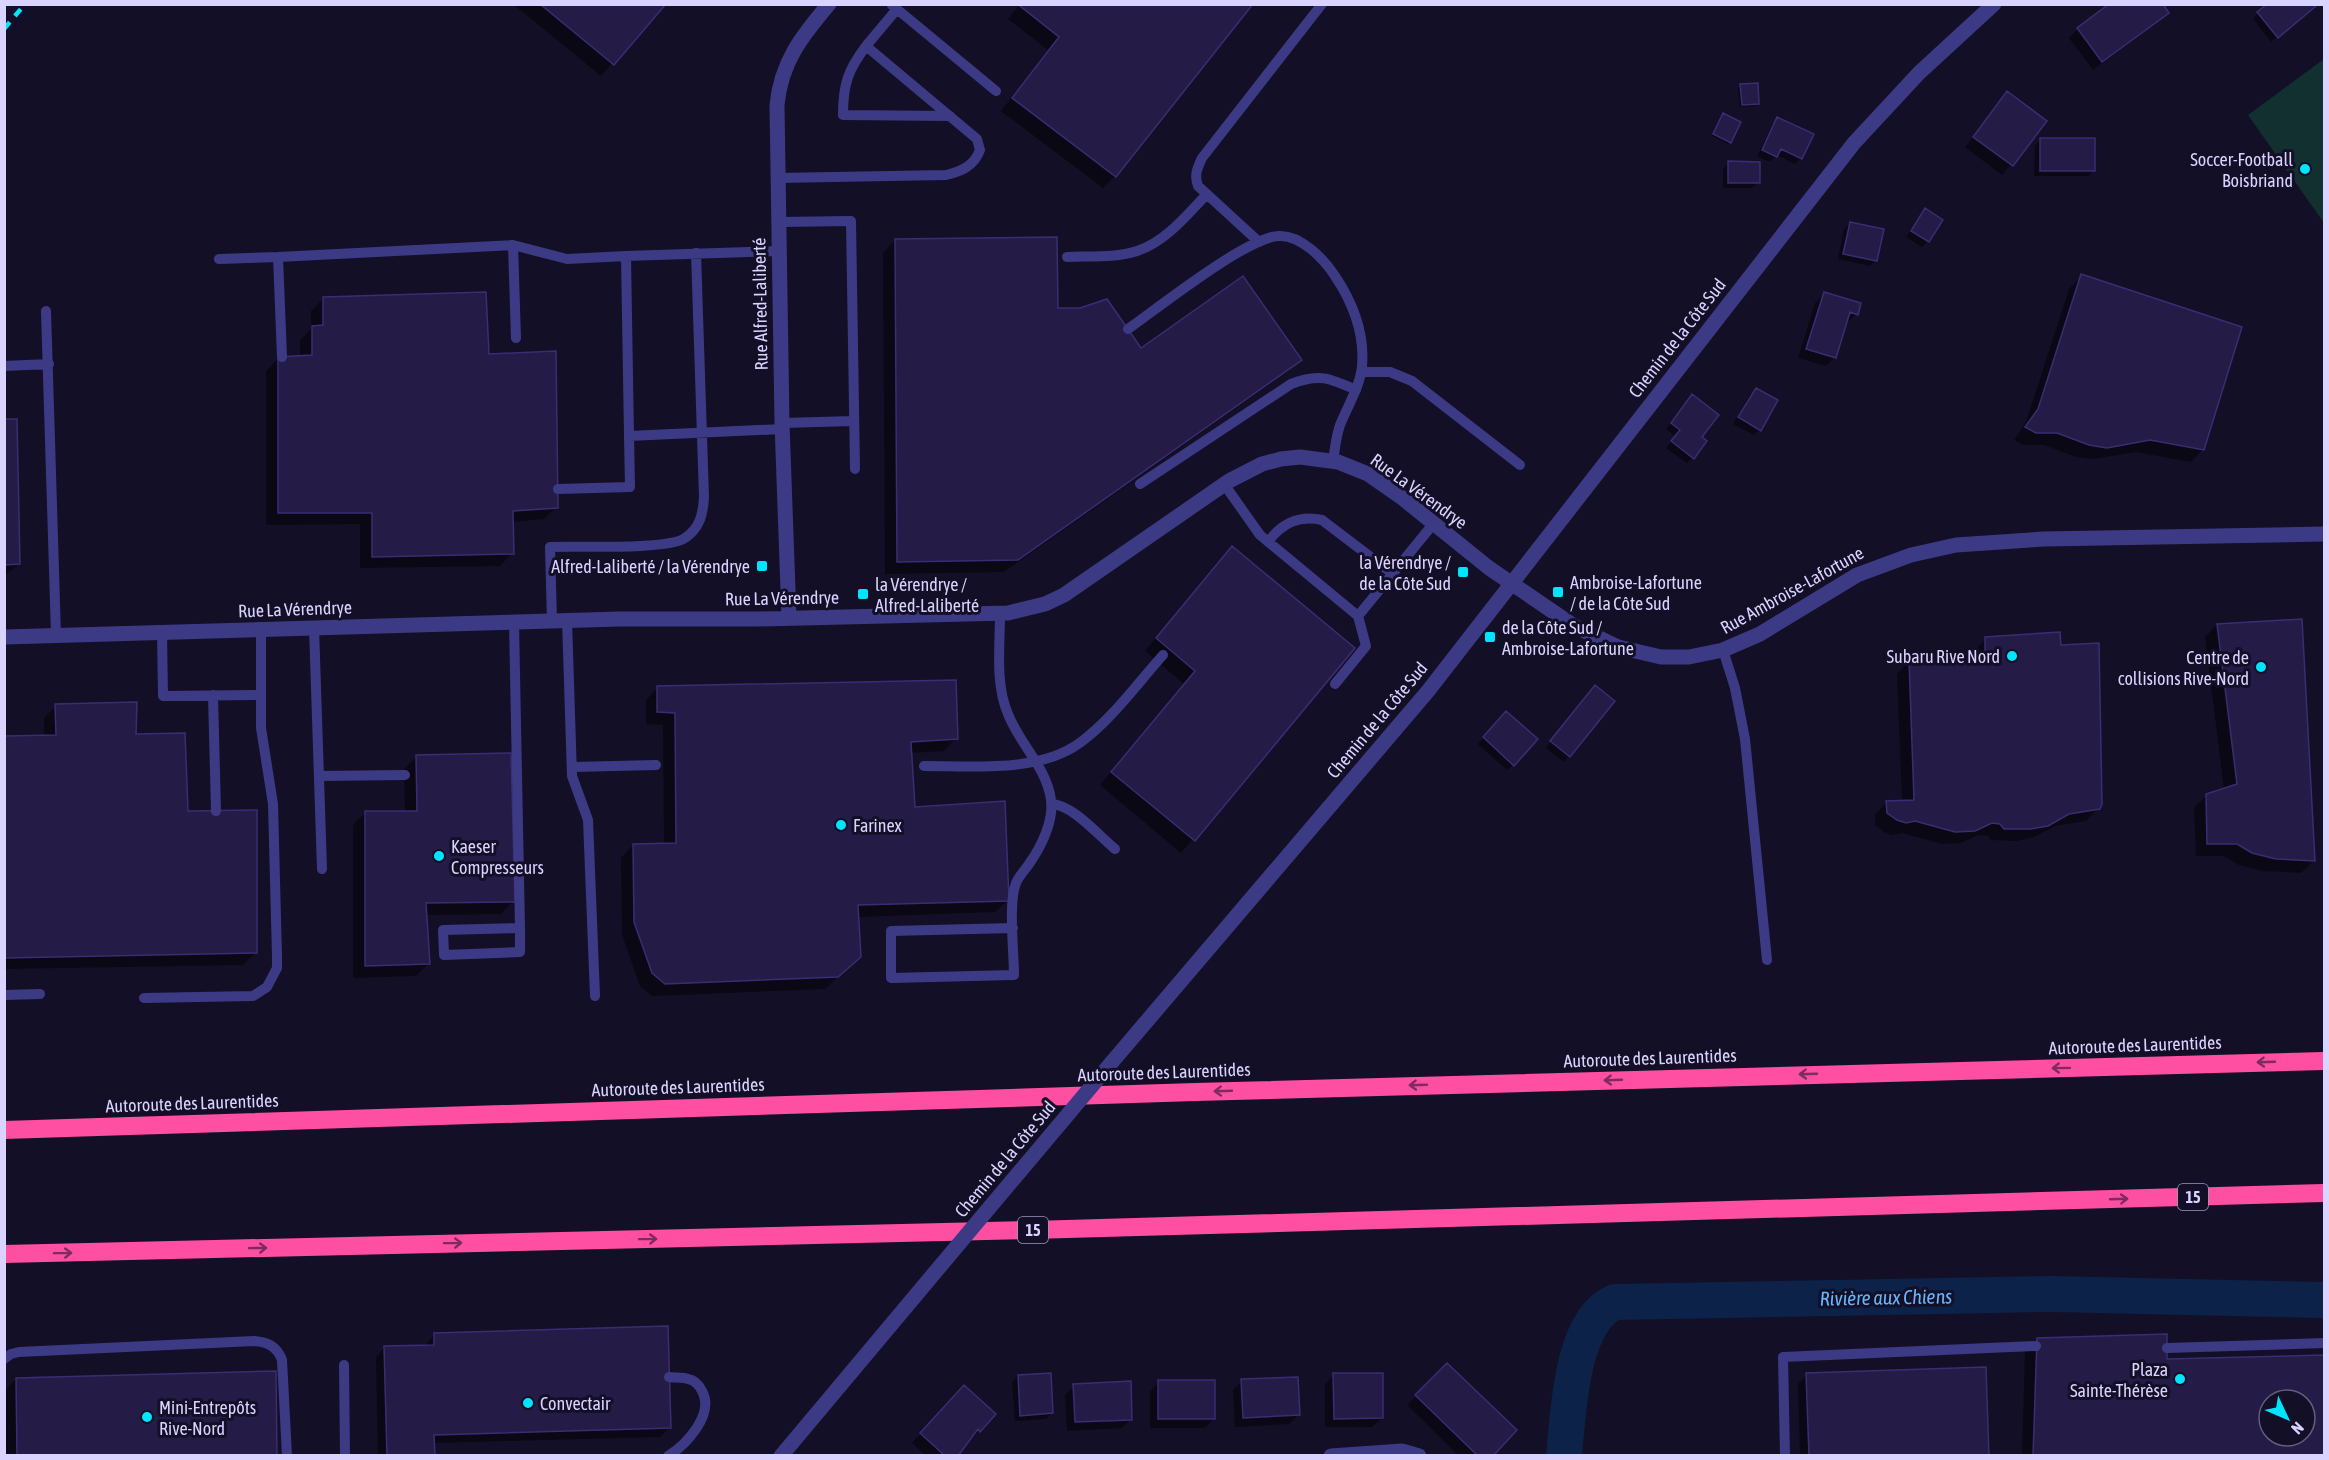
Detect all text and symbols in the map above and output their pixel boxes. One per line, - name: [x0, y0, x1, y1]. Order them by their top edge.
- place label: Soccer-Football Boisbriand: [2190, 149, 2293, 191]
- marker: Soccer-Football Boisbriand: [2298, 162, 2312, 176]
- street label: Rue Alfred-Laliberté: [748, 238, 772, 370]
- street label: Chemin de la Côte Sud: [1624, 274, 1730, 402]
- street label: Rue La Vérendrye: [1367, 449, 1471, 533]
- street label: Rue Ambroise-Lafortune: [1717, 542, 1867, 638]
- place label: la Vérendrye / de la Côte Sud: [1359, 552, 1451, 594]
- place label: Alfred-Laliberté / la Vérendrye: [551, 556, 750, 577]
- marker: Alfred-Laliberté / la Vérendrye: [755, 559, 769, 573]
- marker: la Vérendrye / de la Côte Sud: [1456, 565, 1470, 579]
- place label: Ambroise-Lafortune / de la Côte Sud: [1570, 572, 1702, 614]
- place label: la Vérendrye / Alfred-Laliberté: [875, 574, 979, 616]
- marker: Ambroise-Lafortune / de la Côte Sud: [1551, 585, 1565, 599]
- street label: Rue La Vérendrye: [725, 587, 839, 609]
- marker: la Vérendrye / Alfred-Laliberté: [856, 587, 870, 601]
- street label: Rue La Vérendrye: [238, 597, 352, 621]
- place label: de la Côte Sud / Ambroise-Lafortune: [1502, 617, 1634, 659]
- marker: de la Côte Sud / Ambroise-Lafortune: [1483, 630, 1497, 644]
- place label: Subaru Rive Nord: [1886, 646, 2000, 667]
- place label: Centre de collisions Rive-Nord: [2118, 647, 2249, 689]
- marker: Subaru Rive Nord: [2005, 649, 2019, 663]
- street label: Chemin de la Côte Sud: [1322, 658, 1432, 782]
- marker: Centre de collisions Rive-Nord: [2254, 660, 2268, 674]
- place label: Farinex: [853, 815, 902, 836]
- marker: Farinex: [834, 818, 848, 832]
- place label: Kaeser Compresseurs: [451, 836, 544, 878]
- marker: Kaeser Compresseurs: [432, 849, 446, 863]
- street label: Autoroute des Laurentides: [2048, 1031, 2222, 1059]
- street label: Autoroute des Laurentides: [1563, 1044, 1737, 1072]
- one-way arrow: [2257, 1056, 2277, 1068]
- street label: Autoroute des Laurentides: [1077, 1058, 1251, 1086]
- one-way arrow: [2052, 1062, 2072, 1073]
- one-way arrow: [1799, 1069, 1819, 1080]
- street label: Autoroute des Laurentides: [591, 1073, 765, 1101]
- one-way arrow: [1604, 1074, 1624, 1086]
- one-way arrow: [1409, 1080, 1429, 1091]
- one-way arrow: [1214, 1085, 1234, 1097]
- street label: Autoroute des Laurentides: [105, 1089, 279, 1117]
- street label: Chemin de la Côte Sud: [950, 1097, 1060, 1221]
- road number: 15: [2178, 1184, 2208, 1210]
- one-way arrow: [2109, 1193, 2129, 1205]
- road number: 15: [1018, 1217, 1048, 1243]
- one-way arrow: [637, 1233, 657, 1244]
- one-way arrow: [442, 1238, 462, 1249]
- one-way arrow: [247, 1242, 267, 1254]
- one-way arrow: [52, 1247, 72, 1258]
- water label: Rivière aux Chiens: [1820, 1284, 1952, 1310]
- place label: Plaza Sainte-Thérèse: [2070, 1359, 2168, 1401]
- marker: Plaza Sainte-Thérèse: [2173, 1372, 2187, 1386]
- north arrow: [2257, 1388, 2317, 1448]
- place label: Convectair: [540, 1393, 611, 1414]
- marker: Convectair: [521, 1396, 535, 1410]
- place label: Mini-Entrepôts Rive-Nord: [159, 1397, 256, 1439]
- marker: Mini-Entrepôts Rive-Nord: [140, 1410, 154, 1424]
- text: N: [2288, 1419, 2308, 1438]

